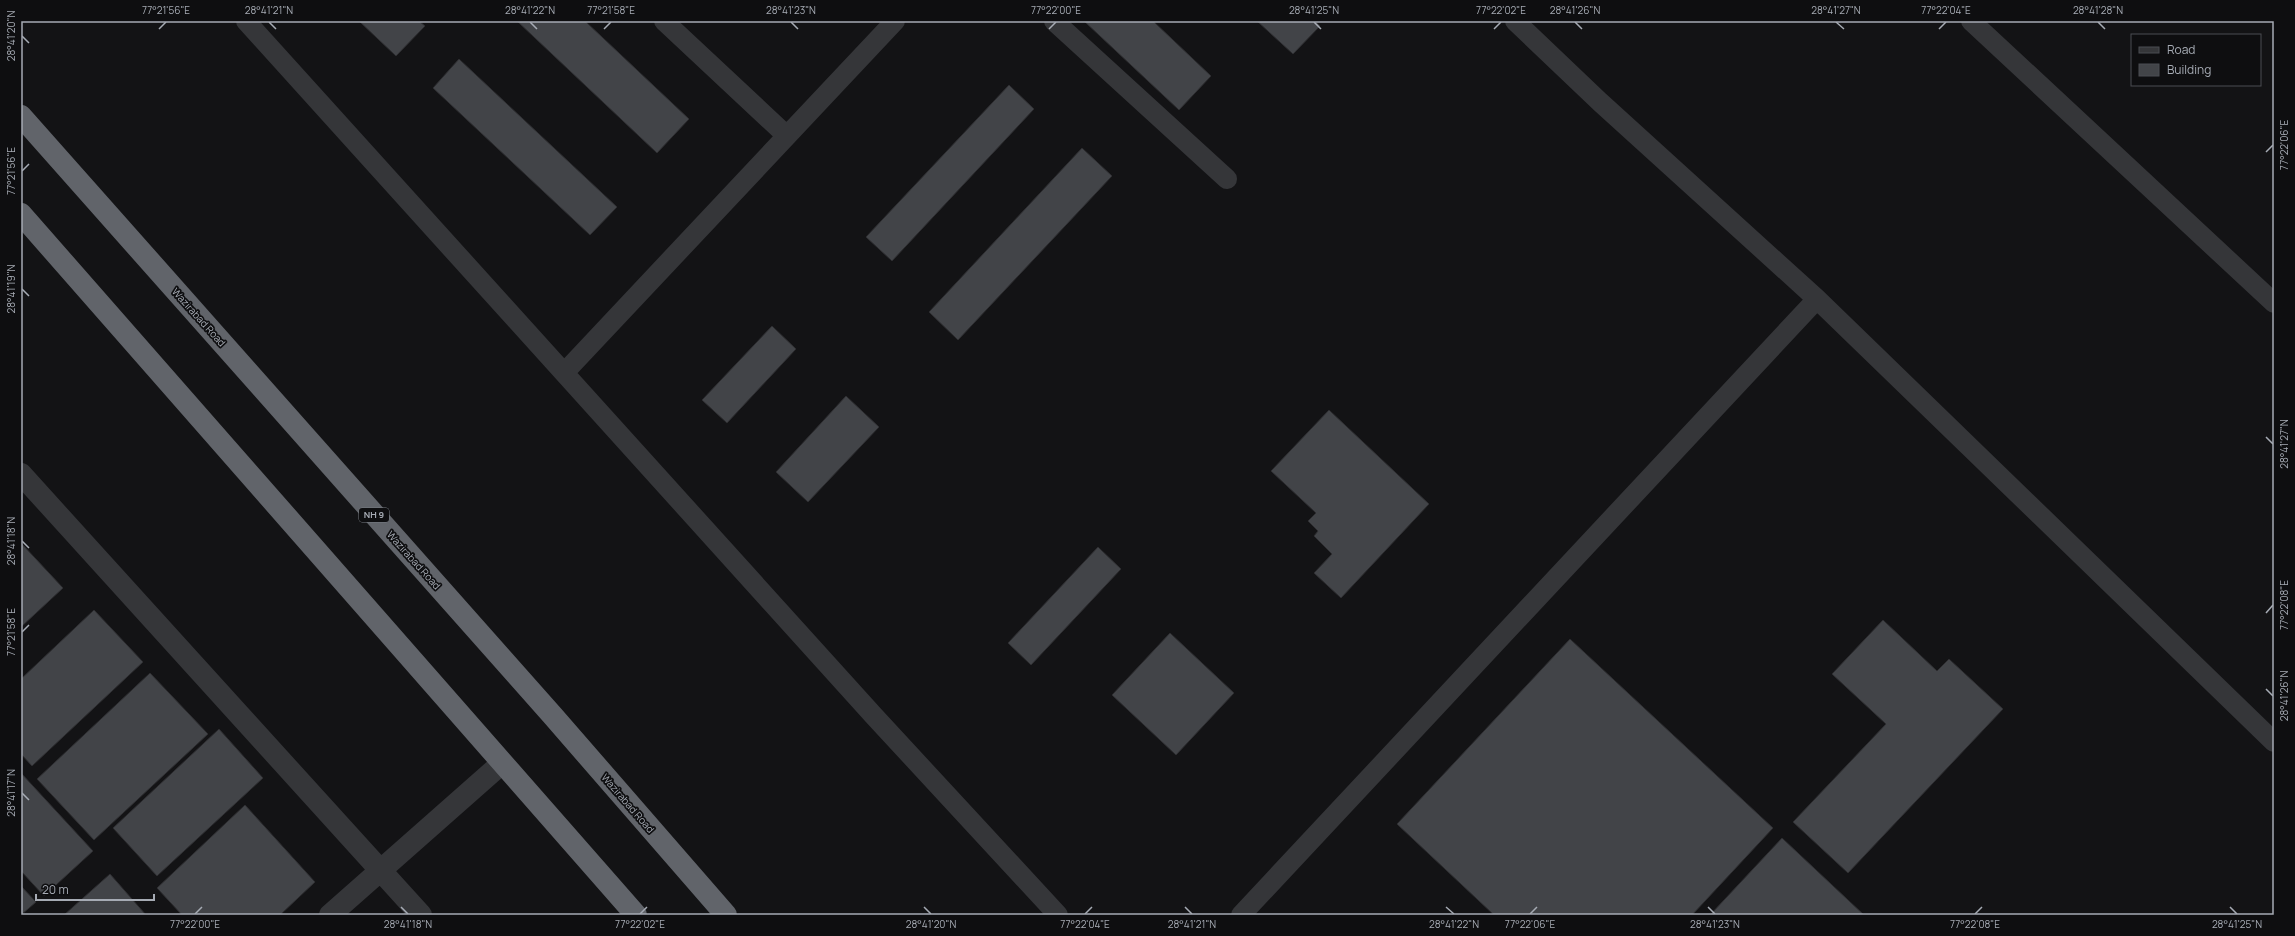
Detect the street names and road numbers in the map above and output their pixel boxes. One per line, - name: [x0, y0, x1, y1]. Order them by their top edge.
- street label: Wazirabad Road: [169, 285, 229, 349]
- road number: NH 9: [359, 508, 389, 522]
- street label: Wazirabad Road: [384, 528, 444, 592]
- street label: Wazirabad Road: [598, 770, 658, 836]

